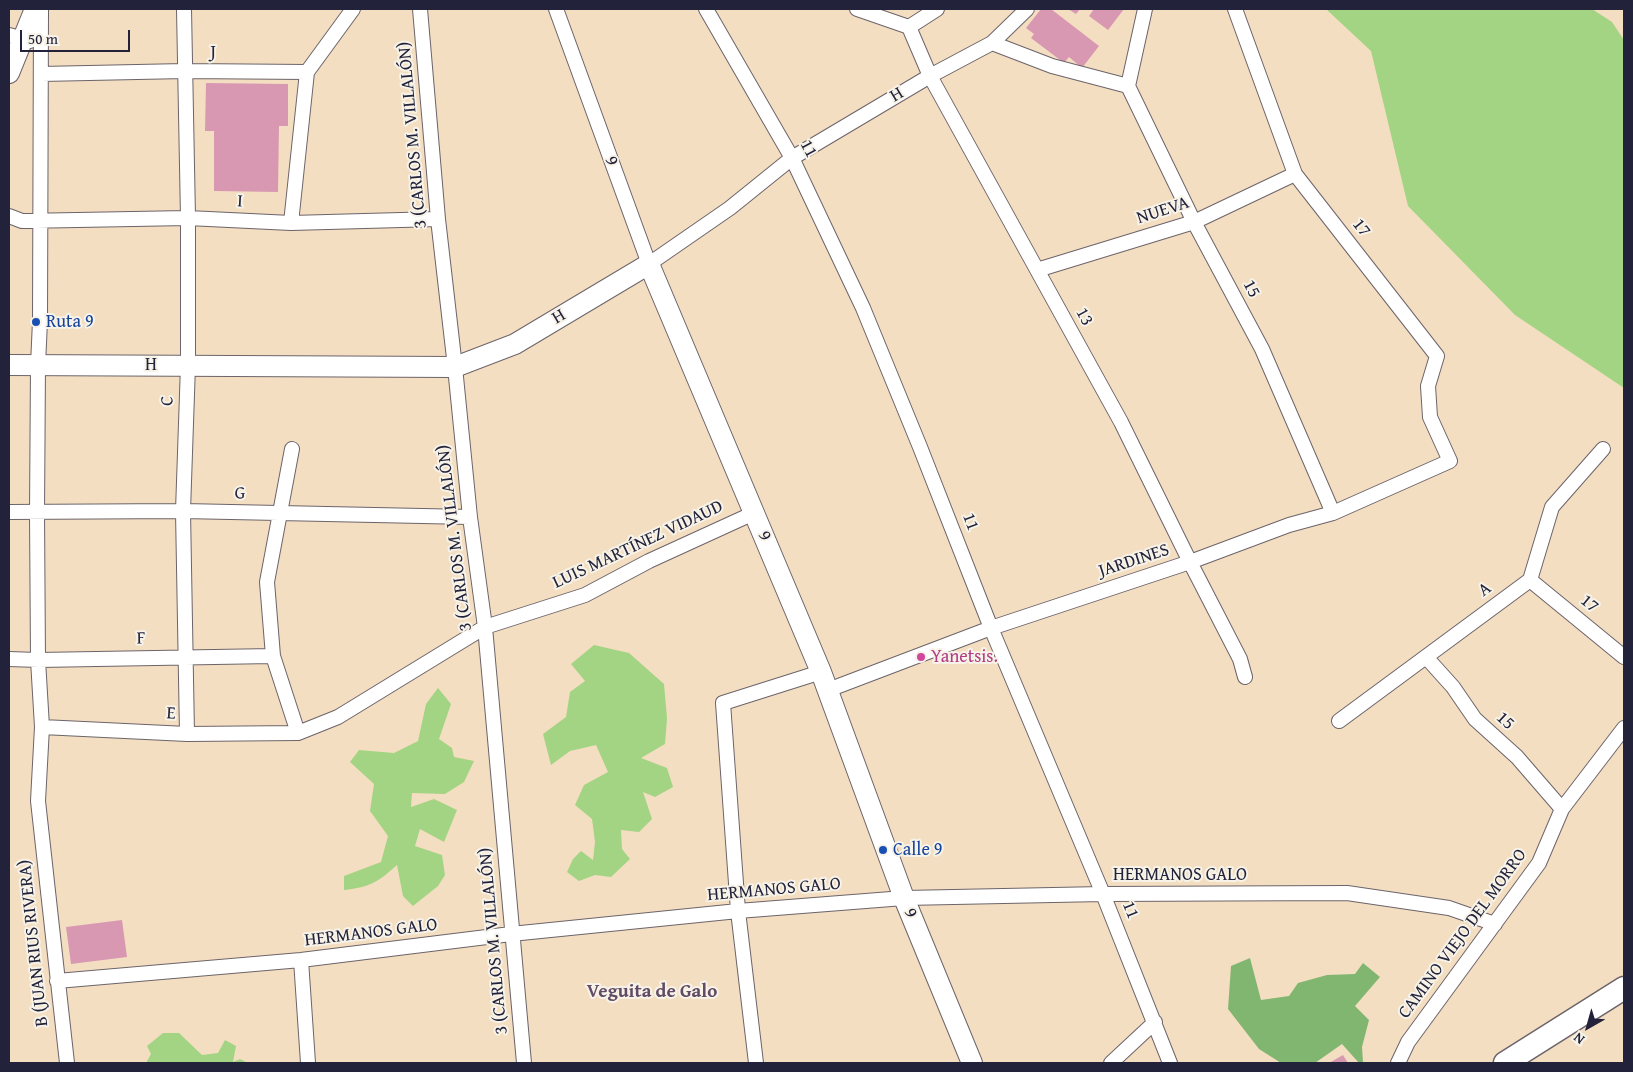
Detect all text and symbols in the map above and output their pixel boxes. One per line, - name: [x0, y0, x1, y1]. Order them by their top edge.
- scale bar: [22, 20, 132, 52]
- text: 50 m: [28, 28, 58, 49]
- street label: 3 (CARLOS M. VILLALÓN): [394, 41, 432, 229]
- street label: J: [210, 42, 216, 64]
- street label: H: [886, 83, 908, 107]
- street label: 11: [794, 136, 822, 162]
- street label: 9: [599, 153, 623, 169]
- street label: I: [237, 191, 243, 213]
- street label: NUEVA: [1134, 192, 1192, 230]
- street label: 17: [1347, 215, 1375, 241]
- street label: 15: [1237, 276, 1265, 302]
- street label: 13: [1070, 304, 1098, 330]
- street label: H: [548, 305, 570, 329]
- place label: Ruta 9: [46, 311, 94, 333]
- marker: Ruta 9: [30, 316, 42, 328]
- street label: H: [145, 354, 157, 376]
- street label: C: [157, 396, 179, 406]
- street label: 3 (CARLOS M. VILLALÓN): [433, 444, 477, 632]
- street label: G: [234, 483, 246, 505]
- street label: LUIS MARTÍNEZ VIDAUD: [549, 496, 727, 594]
- street label: 11: [957, 510, 983, 534]
- street label: 9: [752, 528, 776, 544]
- street label: JARDINES: [1096, 539, 1172, 583]
- street label: A: [1474, 578, 1496, 602]
- street label: 17: [1575, 590, 1603, 618]
- street label: F: [136, 628, 146, 650]
- place label: Yanetsis.: [931, 646, 998, 668]
- marker: Yanetsis.: [915, 651, 927, 663]
- street label: E: [166, 703, 176, 725]
- street label: 15: [1491, 707, 1519, 735]
- place label: Calle 9: [893, 839, 942, 861]
- marker: Calle 9: [877, 844, 889, 856]
- street label: CAMINO VIEJO DEL MORRO: [1394, 845, 1532, 1023]
- street label: 3 (CARLOS M. VILLALÓN): [475, 847, 513, 1035]
- street label: B (JUAN RIUS RIVERA): [14, 859, 54, 1027]
- street label: HERMANOS GALO: [1113, 864, 1247, 886]
- street label: HERMANOS GALO: [706, 873, 842, 907]
- street label: 11: [1117, 898, 1143, 922]
- street label: 9: [898, 905, 922, 921]
- street label: HERMANOS GALO: [303, 914, 439, 952]
- district label: Veguita de Galo: [587, 981, 717, 1003]
- north arrow: [1563, 1002, 1613, 1052]
- text: N: [1569, 1028, 1589, 1050]

